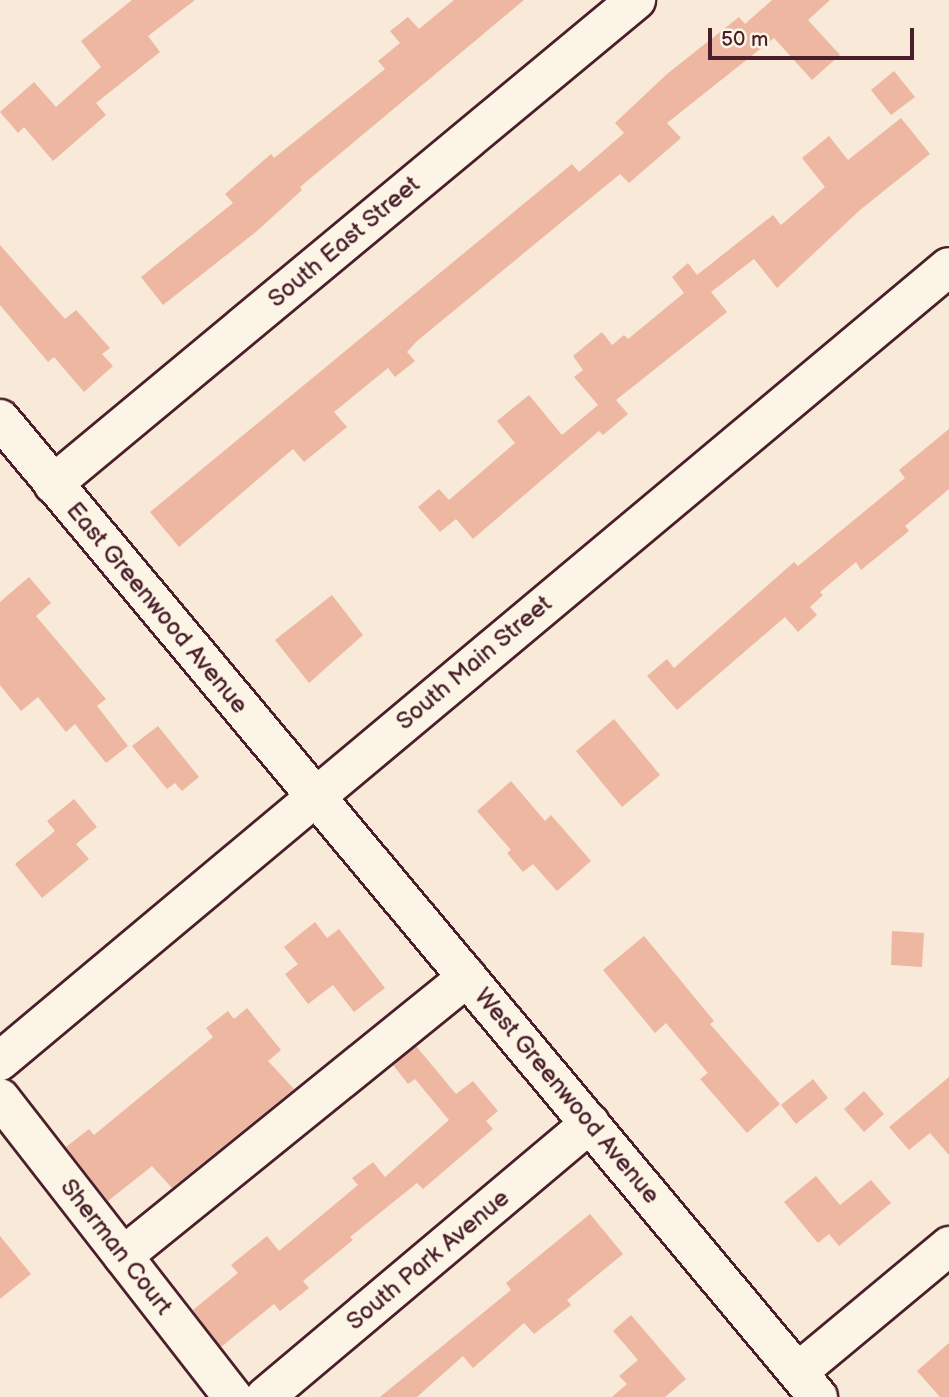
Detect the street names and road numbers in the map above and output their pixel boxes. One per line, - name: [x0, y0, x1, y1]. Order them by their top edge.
- street label: South East Street: [262, 170, 426, 314]
- street label: East Greenwood Avenue: [60, 496, 254, 720]
- street label: South Main Street: [390, 590, 558, 736]
- street label: West Greenwood Avenue: [468, 982, 666, 1210]
- street label: Sherman Court: [54, 1173, 178, 1321]
- street label: South Park Avenue: [341, 1184, 515, 1336]

